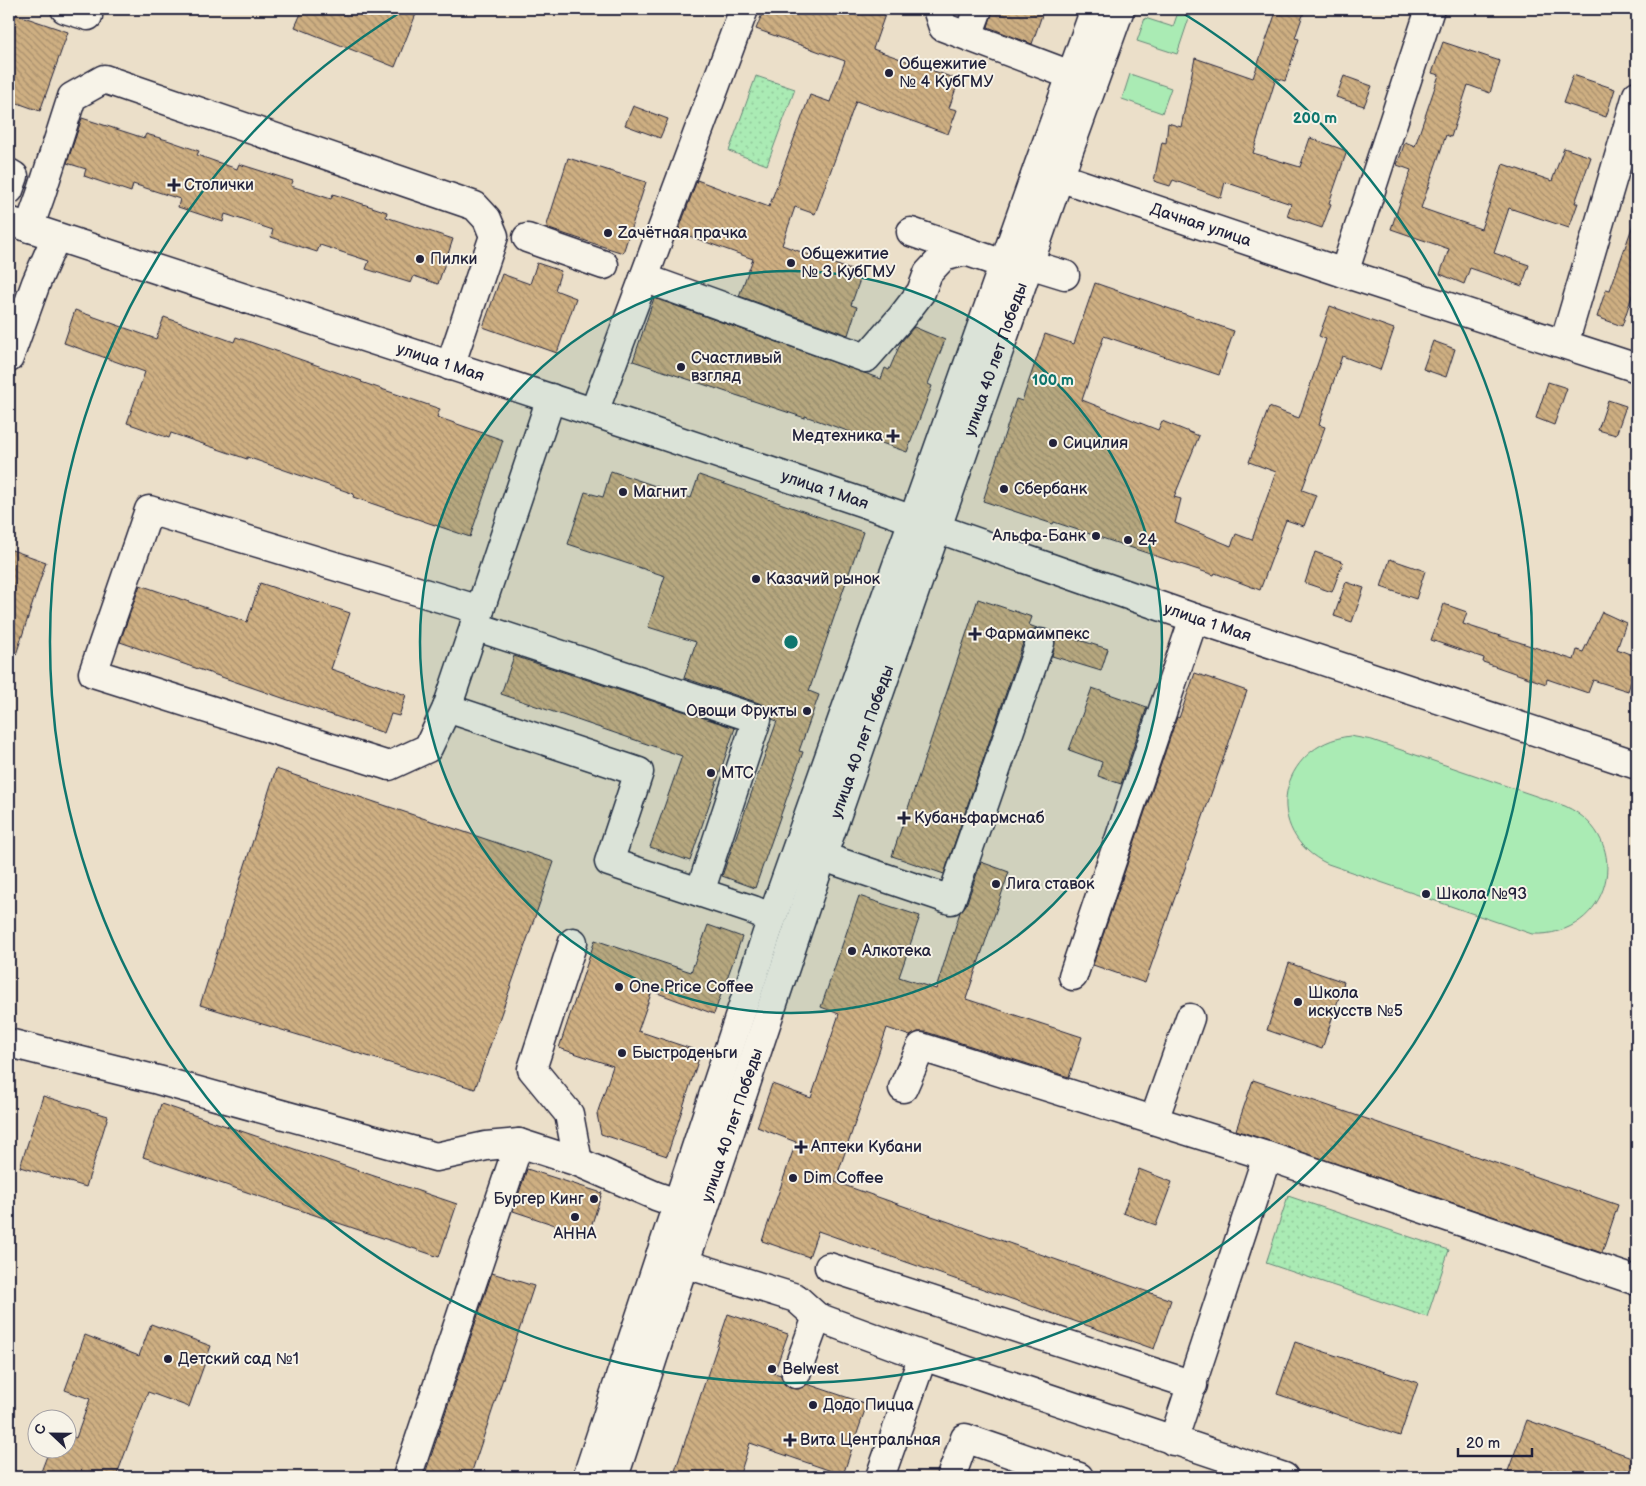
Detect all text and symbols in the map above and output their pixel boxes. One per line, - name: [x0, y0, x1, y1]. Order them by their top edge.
- place label: Общежитие № 4 КубГМУ: [899, 55, 994, 92]
- marker: Общежитие № 4 КубГМУ: [883, 67, 895, 79]
- text: 200 m: [1293, 109, 1337, 128]
- place label: Столички: [184, 176, 254, 195]
- marker: Столички: [168, 179, 180, 191]
- street label: Дачная улица: [1148, 199, 1254, 251]
- place label: Zачётная прачка: [617, 224, 748, 243]
- marker: Zачётная прачка: [602, 227, 614, 239]
- place label: Общежитие № 3 КубГМУ: [801, 245, 896, 282]
- place label: Пилки: [430, 250, 477, 269]
- marker: Пилки: [414, 253, 426, 265]
- marker: Общежитие № 3 КубГМУ: [785, 257, 797, 269]
- street label: улица 40 лет Победы: [960, 280, 1031, 439]
- street label: улица 1 Мая: [394, 339, 487, 385]
- place label: Счастливый взгляд: [691, 349, 782, 386]
- marker: Счастливый взгляд: [675, 361, 687, 373]
- text: 100 m: [1032, 371, 1074, 390]
- place label: Медтехника: [792, 427, 884, 446]
- marker: Медтехника: [887, 430, 899, 442]
- place label: Сицилия: [1063, 434, 1128, 453]
- marker: Сицилия: [1047, 437, 1059, 449]
- street label: улица 1 Мая: [779, 466, 871, 513]
- place label: Сбербанк: [1014, 480, 1088, 499]
- place label: Магнит: [633, 483, 688, 502]
- marker: Сбербанк: [998, 483, 1010, 495]
- marker: Магнит: [617, 486, 629, 498]
- place label: Альфа-Банк: [991, 527, 1086, 546]
- marker: Альфа-Банк: [1090, 530, 1102, 542]
- place label: 24: [1138, 531, 1157, 550]
- marker: 24: [1122, 534, 1134, 546]
- place label: Казачий рынок: [766, 570, 881, 589]
- marker: Казачий рынок: [750, 573, 762, 585]
- street label: улица 1 Мая: [1161, 599, 1254, 646]
- place label: Фармаимпекс: [985, 625, 1090, 644]
- marker: Фармаимпекс: [969, 628, 981, 640]
- centre of rings: [782, 633, 800, 651]
- street label: улица 40 лет Победы: [827, 663, 898, 821]
- place label: Овощи Фрукты: [686, 702, 797, 721]
- marker: Овощи Фрукты: [801, 705, 813, 717]
- place label: МТС: [721, 764, 754, 783]
- marker: МТС: [705, 767, 717, 779]
- place label: Кубаньфармснаб: [914, 809, 1045, 828]
- marker: Кубаньфармснаб: [898, 812, 910, 824]
- place label: Лига ставок: [1005, 875, 1095, 894]
- marker: Лига ставок: [990, 878, 1002, 890]
- place label: Школа №93: [1436, 885, 1527, 904]
- marker: Школа №93: [1420, 888, 1432, 900]
- place label: Алкотека: [861, 942, 932, 961]
- marker: Алкотека: [846, 945, 858, 957]
- place label: One Price Coffee: [629, 978, 754, 997]
- marker: One Price Coffee: [613, 981, 625, 993]
- place label: Школа искусств №5: [1308, 984, 1403, 1021]
- marker: Школа искусств №5: [1292, 996, 1304, 1008]
- place label: Быстроденьги: [632, 1044, 738, 1063]
- street label: улица 40 лет Победы: [697, 1046, 767, 1205]
- marker: Быстроденьги: [616, 1047, 628, 1059]
- place label: Аптеки Кубани: [810, 1138, 922, 1157]
- marker: Аптеки Кубани: [795, 1141, 807, 1153]
- place label: Dim Coffee: [803, 1169, 884, 1188]
- marker: Dim Coffee: [787, 1172, 799, 1184]
- place label: Бургер Кинг: [493, 1190, 584, 1209]
- marker: Бургер Кинг: [588, 1193, 600, 1205]
- marker: АННА: [569, 1211, 581, 1223]
- place label: АННА: [552, 1225, 597, 1244]
- place label: Детский сад №1: [178, 1350, 299, 1369]
- marker: Детский сад №1: [162, 1353, 174, 1365]
- place label: Belwest: [782, 1360, 839, 1379]
- marker: Belwest: [766, 1363, 778, 1375]
- place label: Додо Пицца: [823, 1396, 914, 1415]
- marker: Додо Пицца: [807, 1399, 819, 1411]
- north arrow: [28, 1408, 78, 1458]
- text: С: [31, 1421, 50, 1437]
- scale bar: [1458, 1426, 1532, 1458]
- place label: Вита Центральная: [800, 1431, 941, 1450]
- marker: Вита Центральная: [784, 1434, 796, 1446]
- text: 20 m: [1466, 1434, 1500, 1453]

